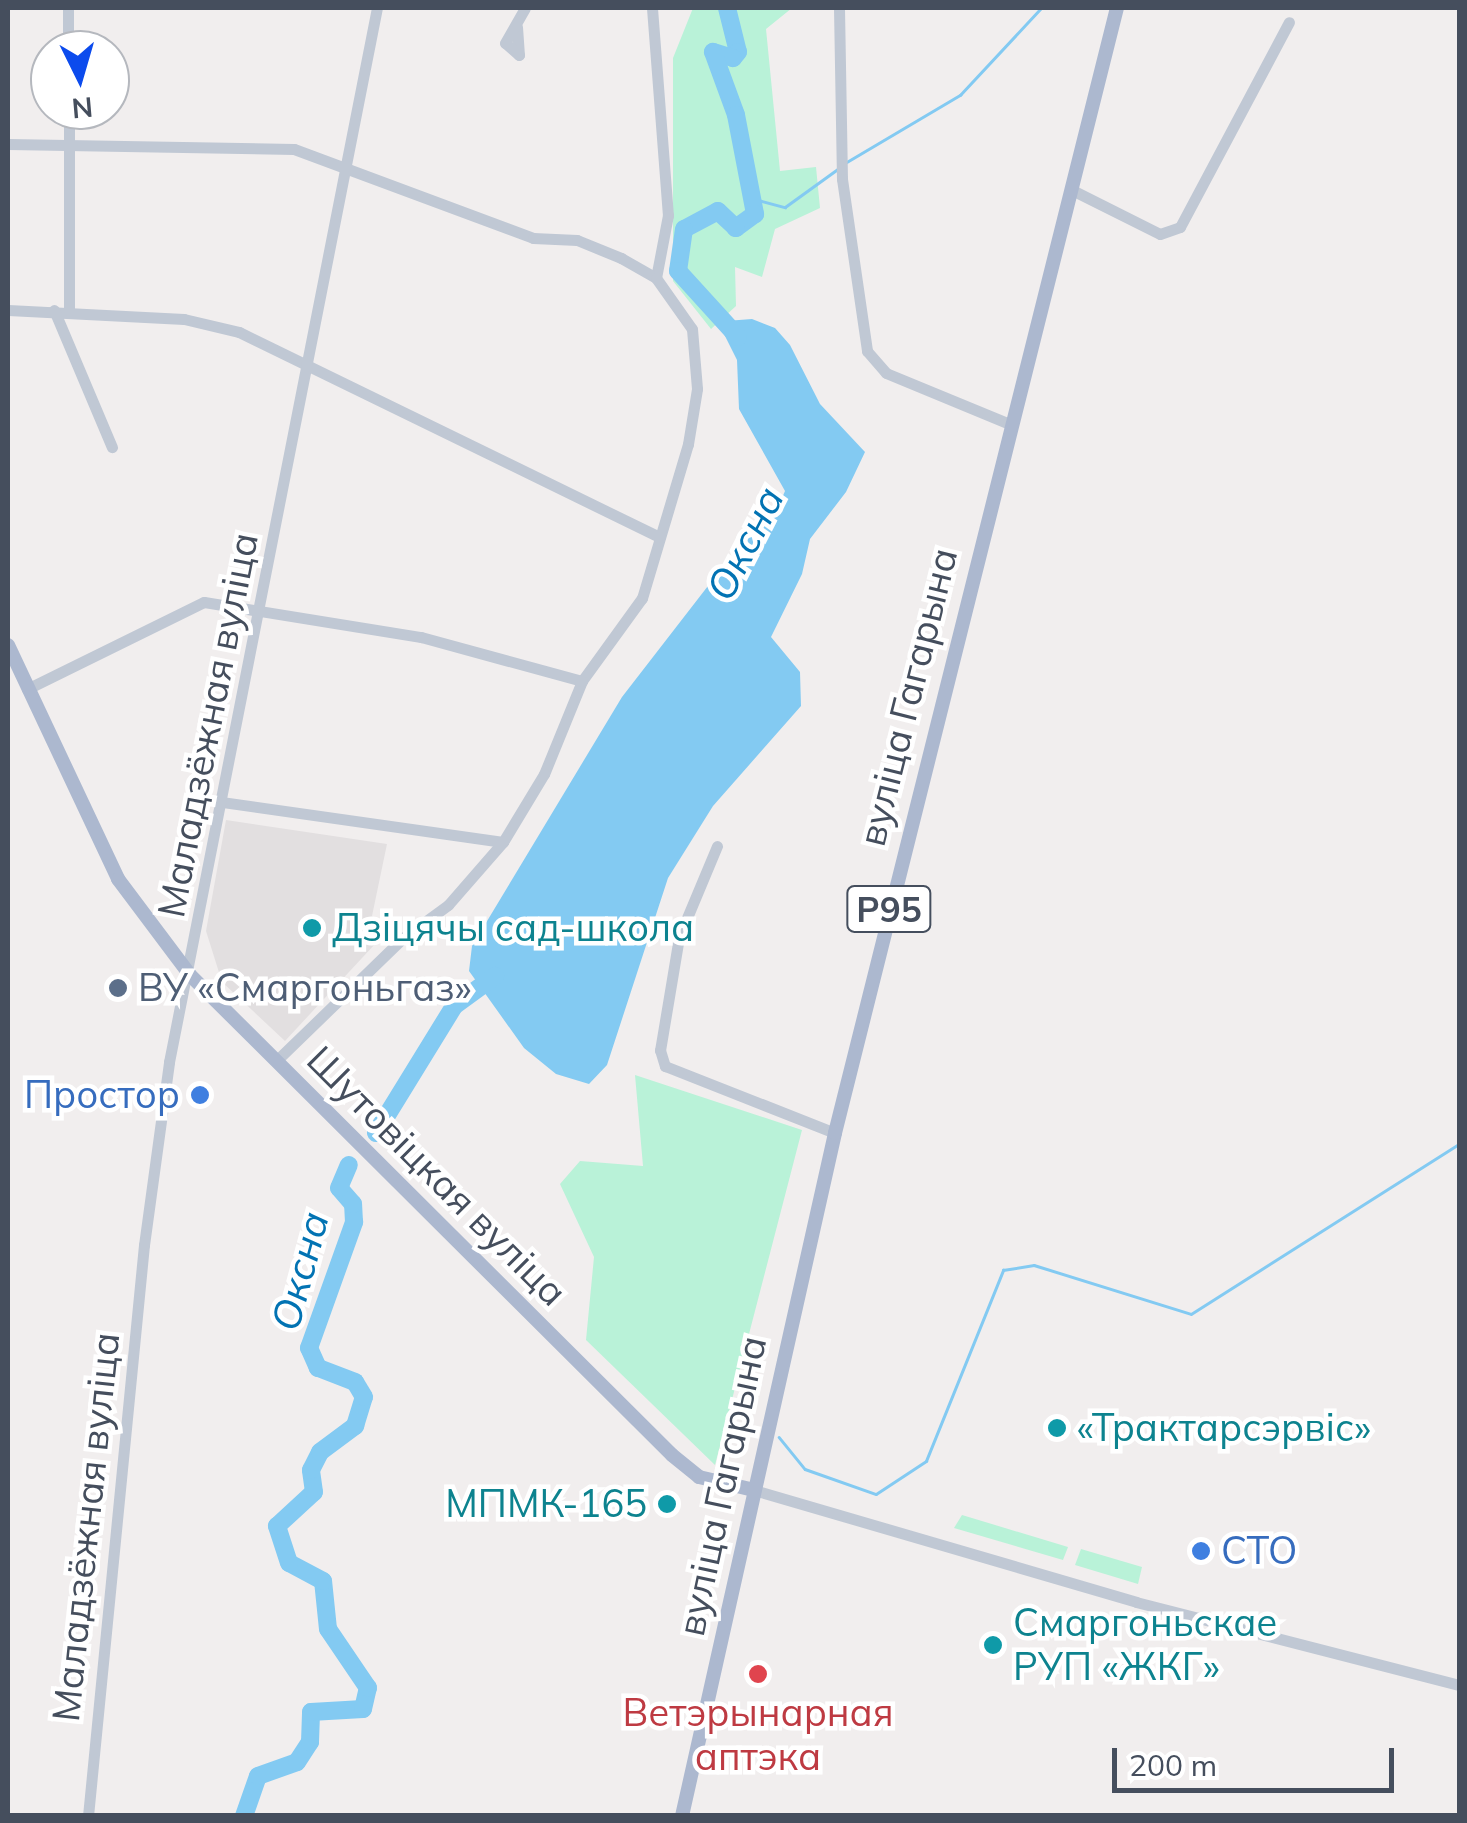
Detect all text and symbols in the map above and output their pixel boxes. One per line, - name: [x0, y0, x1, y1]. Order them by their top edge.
- north arrow: [30, 30, 130, 130]
- text: N: [70, 90, 95, 127]
- water label: Оксна: [695, 478, 793, 608]
- street label: Маладзёжная вуліца: [148, 529, 268, 921]
- street label: вуліца Гагарына: [849, 543, 967, 851]
- road number: Р95: [844, 879, 934, 939]
- place label: Дзіцячы сад-школа: [332, 905, 694, 951]
- marker: Дзіцячы сад-школа: [301, 917, 323, 939]
- place label: ВУ «Смаргоньгаз»: [138, 965, 472, 1011]
- marker: ВУ «Смаргоньгаз»: [107, 977, 129, 999]
- street label: Шутовіцкая вуліца: [298, 1037, 576, 1315]
- place label: Простор: [24, 1072, 180, 1118]
- marker: Простор: [189, 1084, 211, 1106]
- water label: Оксна: [260, 1206, 338, 1336]
- street label: Маладзёжная вуліца: [43, 1330, 129, 1724]
- street label: вуліца Гагарына: [668, 1332, 776, 1640]
- place label: «Трактарсэрвіс»: [1077, 1405, 1371, 1451]
- marker: «Трактарсэрвіс»: [1046, 1417, 1068, 1439]
- place label: МПМК-165: [445, 1481, 647, 1527]
- marker: МПМК-165: [656, 1493, 678, 1515]
- place label: СТО: [1221, 1528, 1297, 1574]
- marker: СТО: [1190, 1540, 1212, 1562]
- place label: Смаргоньскае РУП «ЖКГ»: [1013, 1600, 1277, 1690]
- marker: Смаргоньскае РУП «ЖКГ»: [982, 1634, 1004, 1656]
- marker: Ветэрынарная аптэка: [747, 1663, 769, 1685]
- place label: Ветэрынарная аптэка: [622, 1690, 894, 1780]
- scale bar: [1117, 1728, 1400, 1790]
- text: 200 m: [1129, 1746, 1217, 1784]

